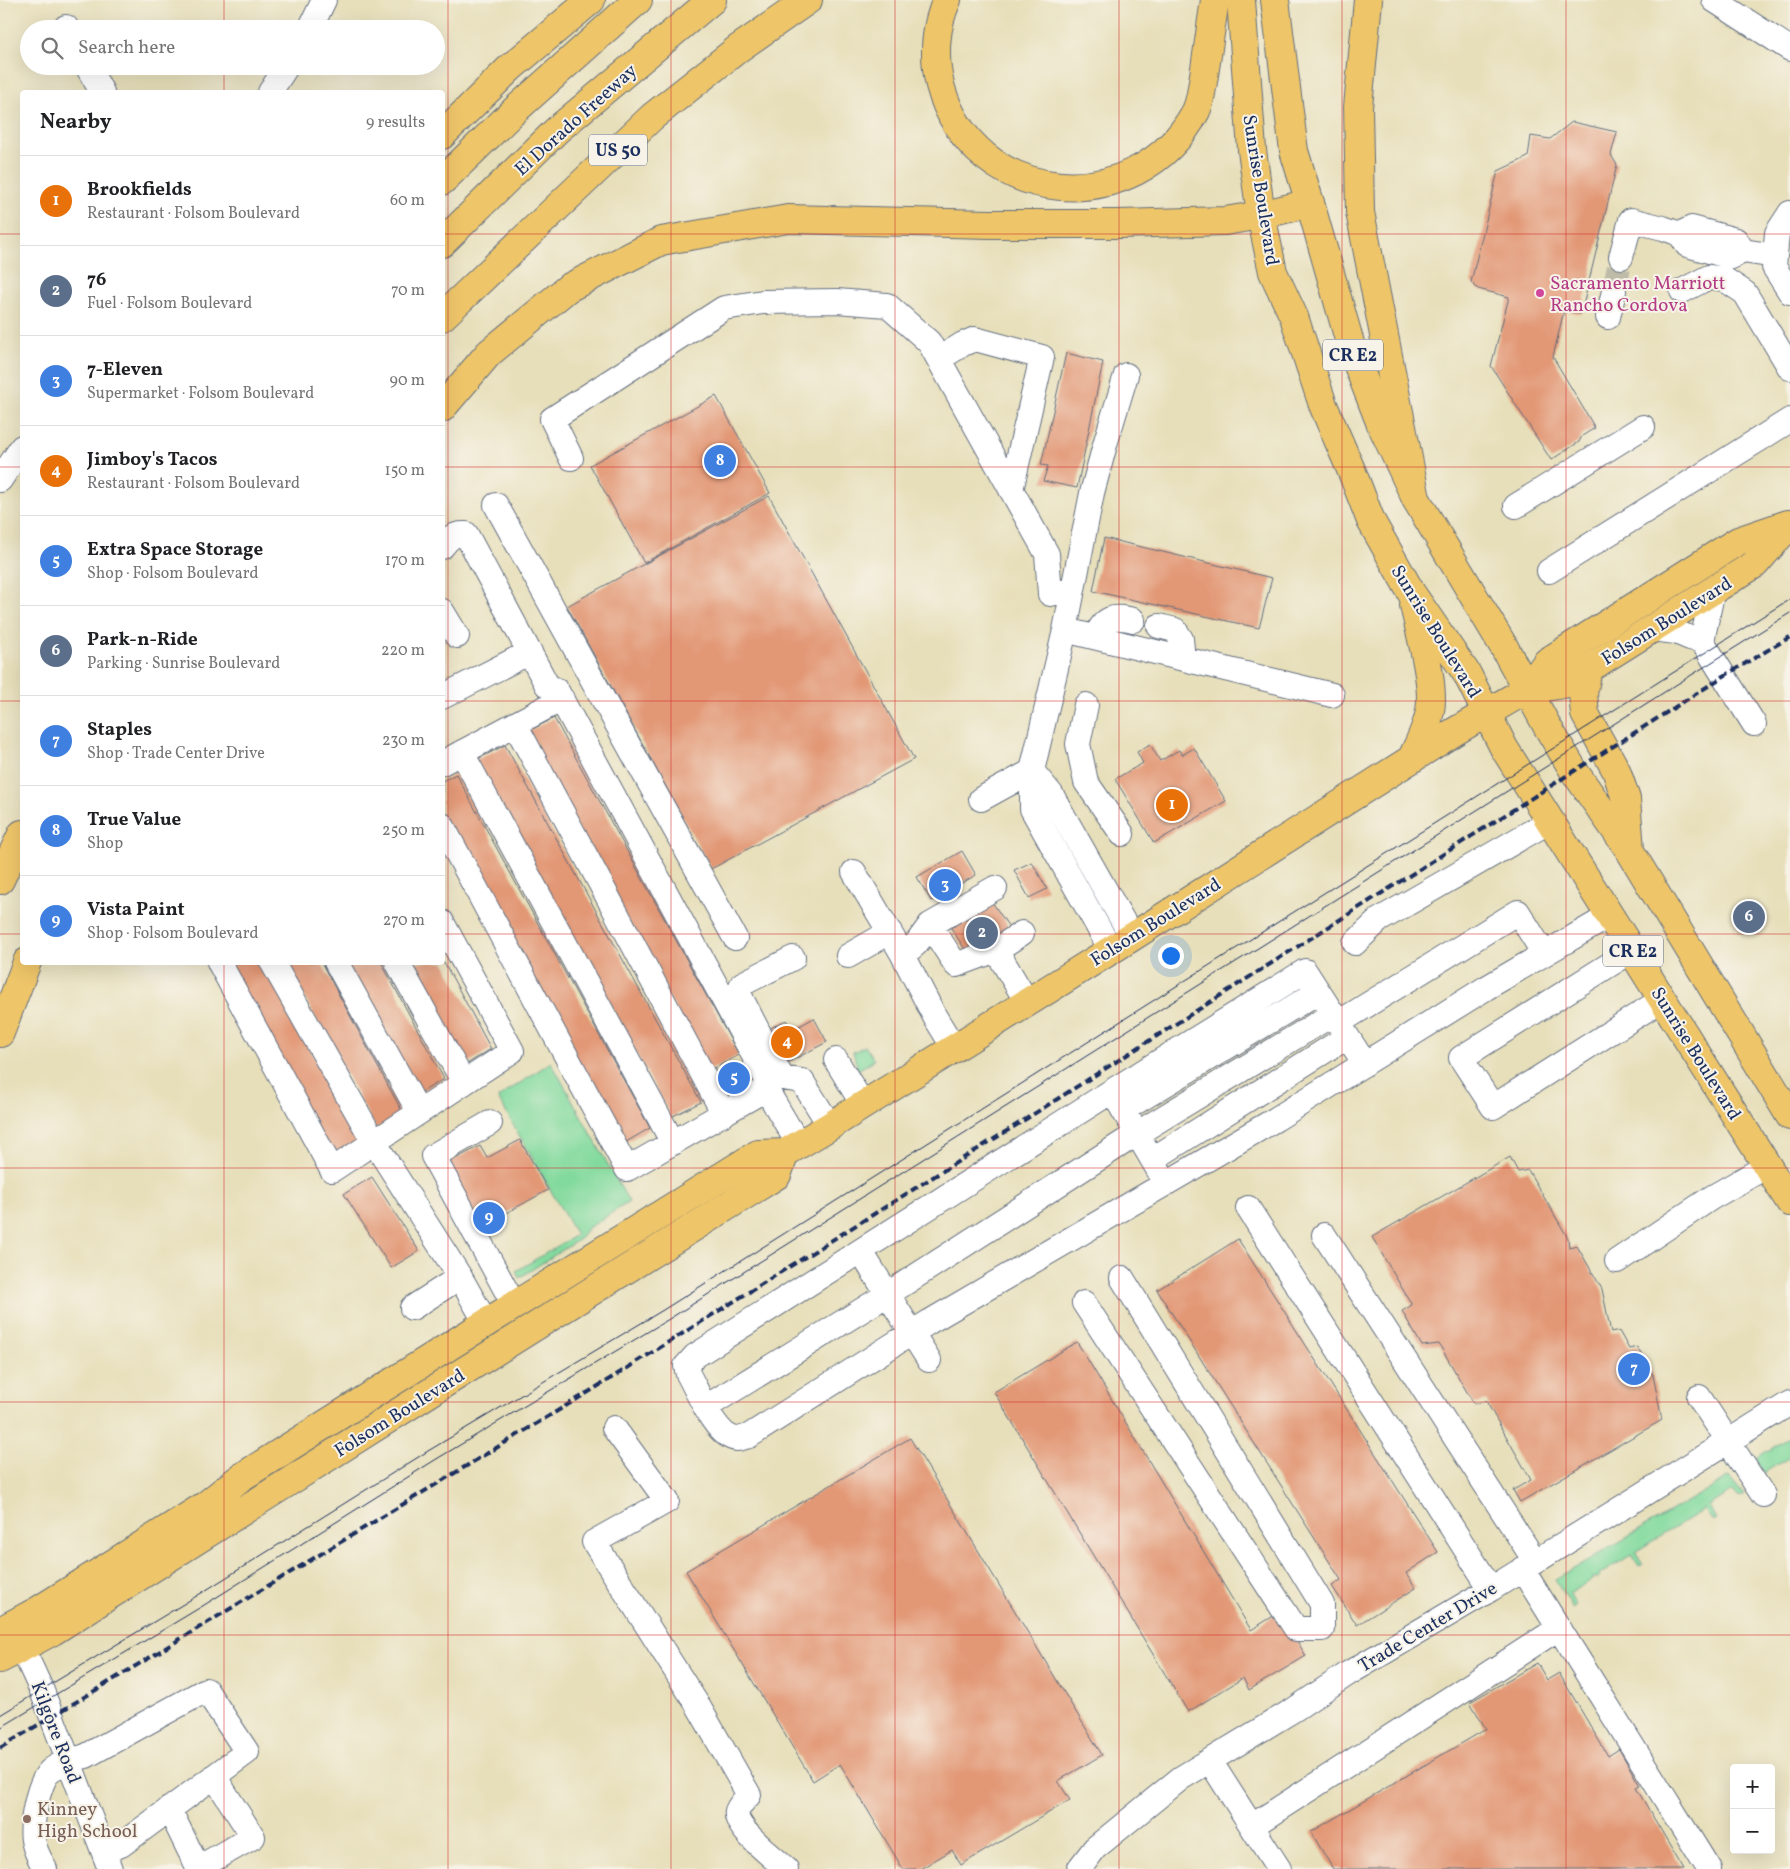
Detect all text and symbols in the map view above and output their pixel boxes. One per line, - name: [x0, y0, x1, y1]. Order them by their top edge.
- search box: [20, 20, 445, 75]
- icon: search: [38, 34, 66, 62]
- text: Search here: [78, 35, 175, 61]
- street label: El Dorado Freeway: [509, 58, 643, 183]
- text: Nearby: [40, 108, 111, 137]
- text: 9 results: [366, 112, 425, 134]
- street label: Sunrise Boulevard: [1235, 113, 1285, 268]
- road number: US 50: [589, 134, 647, 166]
- text: Brookfields: [87, 177, 192, 203]
- text: 1: [53, 190, 59, 212]
- text: 60 m: [390, 190, 425, 212]
- text: Restaurant · Folsom Boulevard: [87, 203, 300, 225]
- text: 76: [87, 267, 106, 293]
- place label: Sacramento Marriott Rancho Cordova: [1550, 271, 1726, 319]
- text: 2: [52, 280, 60, 302]
- text: 70 m: [391, 280, 425, 302]
- marker: Sacramento Marriott Rancho Cordova: [1534, 287, 1546, 299]
- text: Fuel · Folsom Boulevard: [87, 293, 252, 315]
- road number: CR E2: [1323, 340, 1383, 370]
- text: 7-Eleven: [87, 357, 163, 383]
- text: 3: [52, 370, 60, 392]
- text: 90 m: [389, 370, 425, 392]
- text: Supermarket · Folsom Boulevard: [87, 383, 314, 405]
- pin: 8: [704, 442, 736, 480]
- text: Jimboy's Tacos: [87, 447, 218, 473]
- text: 4: [51, 460, 61, 482]
- text: 150 m: [384, 460, 425, 482]
- text: Restaurant · Folsom Boulevard: [87, 473, 300, 495]
- text: Extra Space Storage: [87, 537, 263, 563]
- text: 5: [52, 550, 60, 572]
- text: 170 m: [385, 550, 425, 572]
- street label: Sunrise Boulevard: [1384, 561, 1487, 704]
- text: Shop · Folsom Boulevard: [87, 563, 258, 585]
- street label: Folsom Boulevard: [1597, 571, 1737, 672]
- text: Park-n-Ride: [87, 627, 198, 653]
- text: 6: [52, 640, 60, 662]
- text: 220 m: [381, 640, 425, 662]
- text: Parking · Sunrise Boulevard: [87, 653, 280, 675]
- text: Staples: [87, 717, 152, 743]
- text: 7: [52, 730, 60, 752]
- text: 230 m: [382, 730, 425, 752]
- text: Shop · Trade Center Drive: [87, 743, 265, 765]
- pin: 1: [1156, 786, 1188, 824]
- text: True Value: [87, 807, 181, 833]
- text: 8: [52, 820, 60, 842]
- text: 250 m: [382, 820, 425, 842]
- text: Shop: [87, 833, 123, 855]
- pin: 3: [929, 866, 961, 904]
- street label: Folsom Boulevard: [1086, 872, 1226, 973]
- text: Vista Paint: [87, 897, 185, 923]
- pin: 6: [1733, 898, 1765, 936]
- text: 9: [52, 910, 60, 932]
- text: 270 m: [383, 910, 425, 932]
- pin: 2: [966, 914, 998, 952]
- text: Shop · Folsom Boulevard: [87, 923, 258, 945]
- road number: CR E2: [1603, 936, 1663, 966]
- your location: [1158, 943, 1184, 969]
- street label: Sunrise Boulevard: [1644, 983, 1747, 1126]
- pin: 4: [771, 1023, 803, 1061]
- pin: 5: [718, 1059, 750, 1097]
- pin: 9: [473, 1199, 505, 1237]
- pin: 7: [1618, 1350, 1650, 1388]
- street label: Folsom Boulevard: [330, 1363, 470, 1464]
- street label: Trade Center Drive: [1354, 1576, 1502, 1679]
- street label: Kilgore Road: [24, 1678, 87, 1788]
- map controls: [1730, 1764, 1775, 1854]
- button: +: [1730, 1764, 1775, 1809]
- place label: Kinney High School: [37, 1797, 138, 1845]
- button: −: [1730, 1809, 1775, 1854]
- marker: Kinney High School: [21, 1813, 33, 1825]

